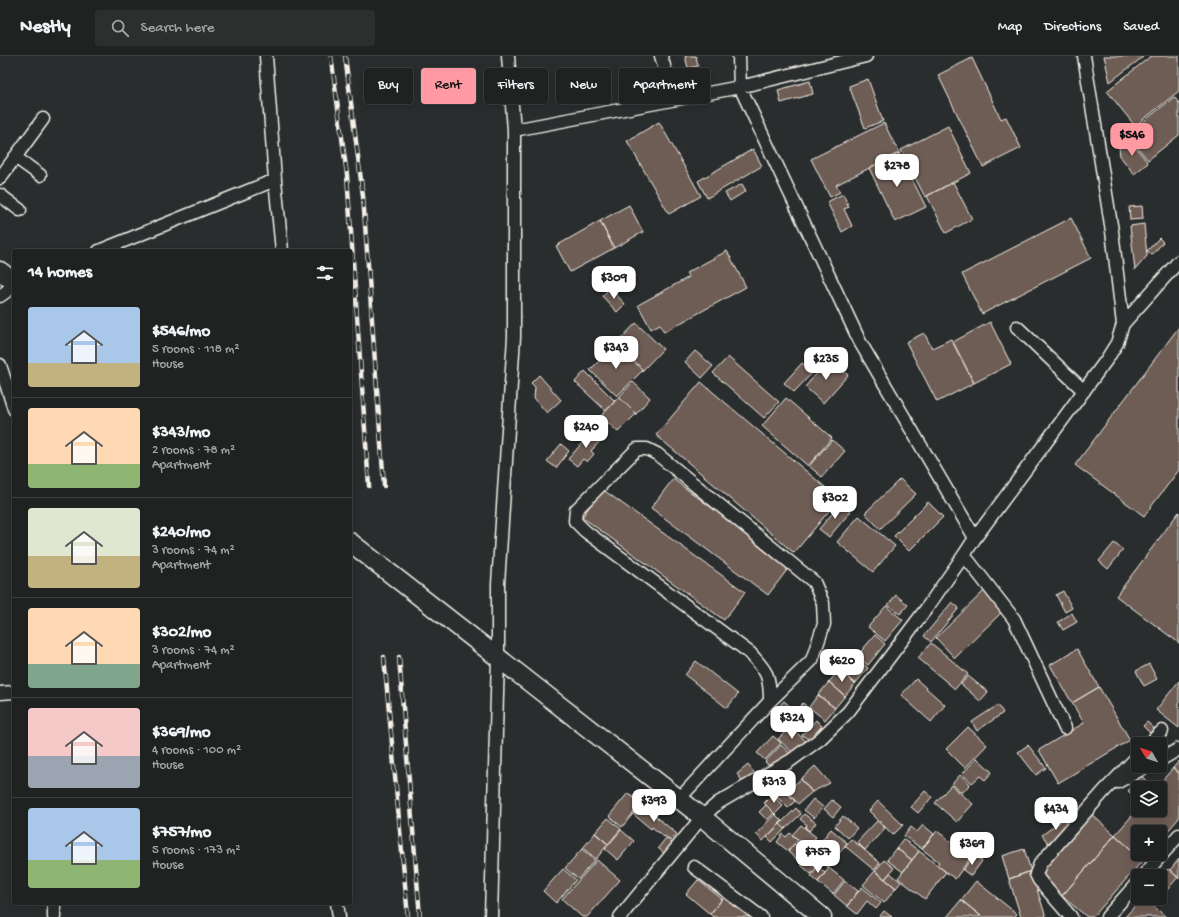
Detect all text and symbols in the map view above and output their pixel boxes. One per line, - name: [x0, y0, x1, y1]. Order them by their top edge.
- search box: [95, 10, 375, 46]
- text: Nestly: [20, 16, 71, 39]
- icon: search: [109, 17, 131, 39]
- text: Search here: [141, 19, 214, 37]
- text: Map: [998, 19, 1022, 36]
- text: Directions: [1044, 19, 1101, 36]
- text: Saved: [1123, 19, 1159, 36]
- chip: Buy: [364, 68, 413, 104]
- chip: Rent: [421, 68, 476, 104]
- chip: Filters: [484, 68, 548, 104]
- chip: New: [556, 68, 611, 104]
- chip: Apartment: [619, 68, 710, 104]
- pin: $546: [1108, 123, 1156, 157]
- text: $546: [1119, 128, 1145, 143]
- pin: $278: [873, 154, 921, 188]
- text: $278: [884, 159, 910, 174]
- icon: filters: [314, 262, 336, 284]
- text: 14 homes: [28, 263, 92, 283]
- pin: $309: [590, 266, 638, 300]
- text: $309: [601, 271, 627, 286]
- text: $546/mo: [152, 322, 210, 342]
- icon: home: [60, 323, 108, 371]
- pin: $343: [592, 336, 640, 370]
- text: $343: [603, 341, 629, 356]
- text: 5 rooms · 118 m²: [152, 342, 239, 357]
- pin: $235: [802, 347, 850, 381]
- text: $235: [813, 352, 839, 367]
- text: House: [152, 357, 184, 372]
- pin: $240: [562, 415, 610, 449]
- text: $240: [573, 420, 599, 435]
- text: $343/mo: [152, 423, 210, 443]
- icon: home: [60, 424, 108, 472]
- text: 2 rooms · 78 m²: [152, 443, 235, 458]
- text: Apartment: [152, 458, 211, 473]
- pin: $302: [811, 486, 859, 520]
- text: $302: [822, 491, 848, 506]
- text: $240/mo: [152, 523, 211, 543]
- icon: home: [60, 524, 108, 572]
- text: 3 rooms · 74 m²: [152, 543, 235, 558]
- text: Apartment: [152, 558, 211, 573]
- text: $302/mo: [152, 623, 211, 643]
- icon: home: [60, 624, 108, 672]
- text: 3 rooms · 74 m²: [152, 643, 235, 658]
- pin: $620: [818, 649, 866, 683]
- text: $620: [829, 654, 855, 669]
- text: Apartment: [152, 658, 211, 673]
- pin: $324: [768, 706, 816, 740]
- text: $324: [779, 711, 805, 726]
- text: $369/mo: [152, 723, 211, 743]
- icon: home: [60, 724, 108, 772]
- north arrow: [1131, 737, 1167, 773]
- map controls: [1131, 737, 1167, 905]
- text: 4 rooms · 100 m²: [152, 743, 241, 758]
- text: House: [152, 758, 184, 773]
- pin: $313: [750, 770, 798, 804]
- text: $313: [762, 775, 786, 790]
- button: layers: [1131, 781, 1167, 817]
- pin: $393: [630, 789, 678, 823]
- text: $393: [641, 794, 667, 809]
- pin: $434: [1032, 797, 1080, 831]
- text: $434: [1044, 802, 1068, 817]
- text: $757/mo: [152, 823, 211, 843]
- icon: home: [60, 824, 108, 872]
- button: +: [1131, 825, 1167, 861]
- pin: $369: [948, 832, 996, 866]
- text: $369: [959, 837, 985, 852]
- pin: $757: [794, 840, 842, 874]
- text: 5 rooms · 173 m²: [152, 843, 240, 858]
- text: $757: [805, 845, 831, 860]
- text: House: [152, 858, 184, 873]
- button: −: [1131, 869, 1167, 905]

